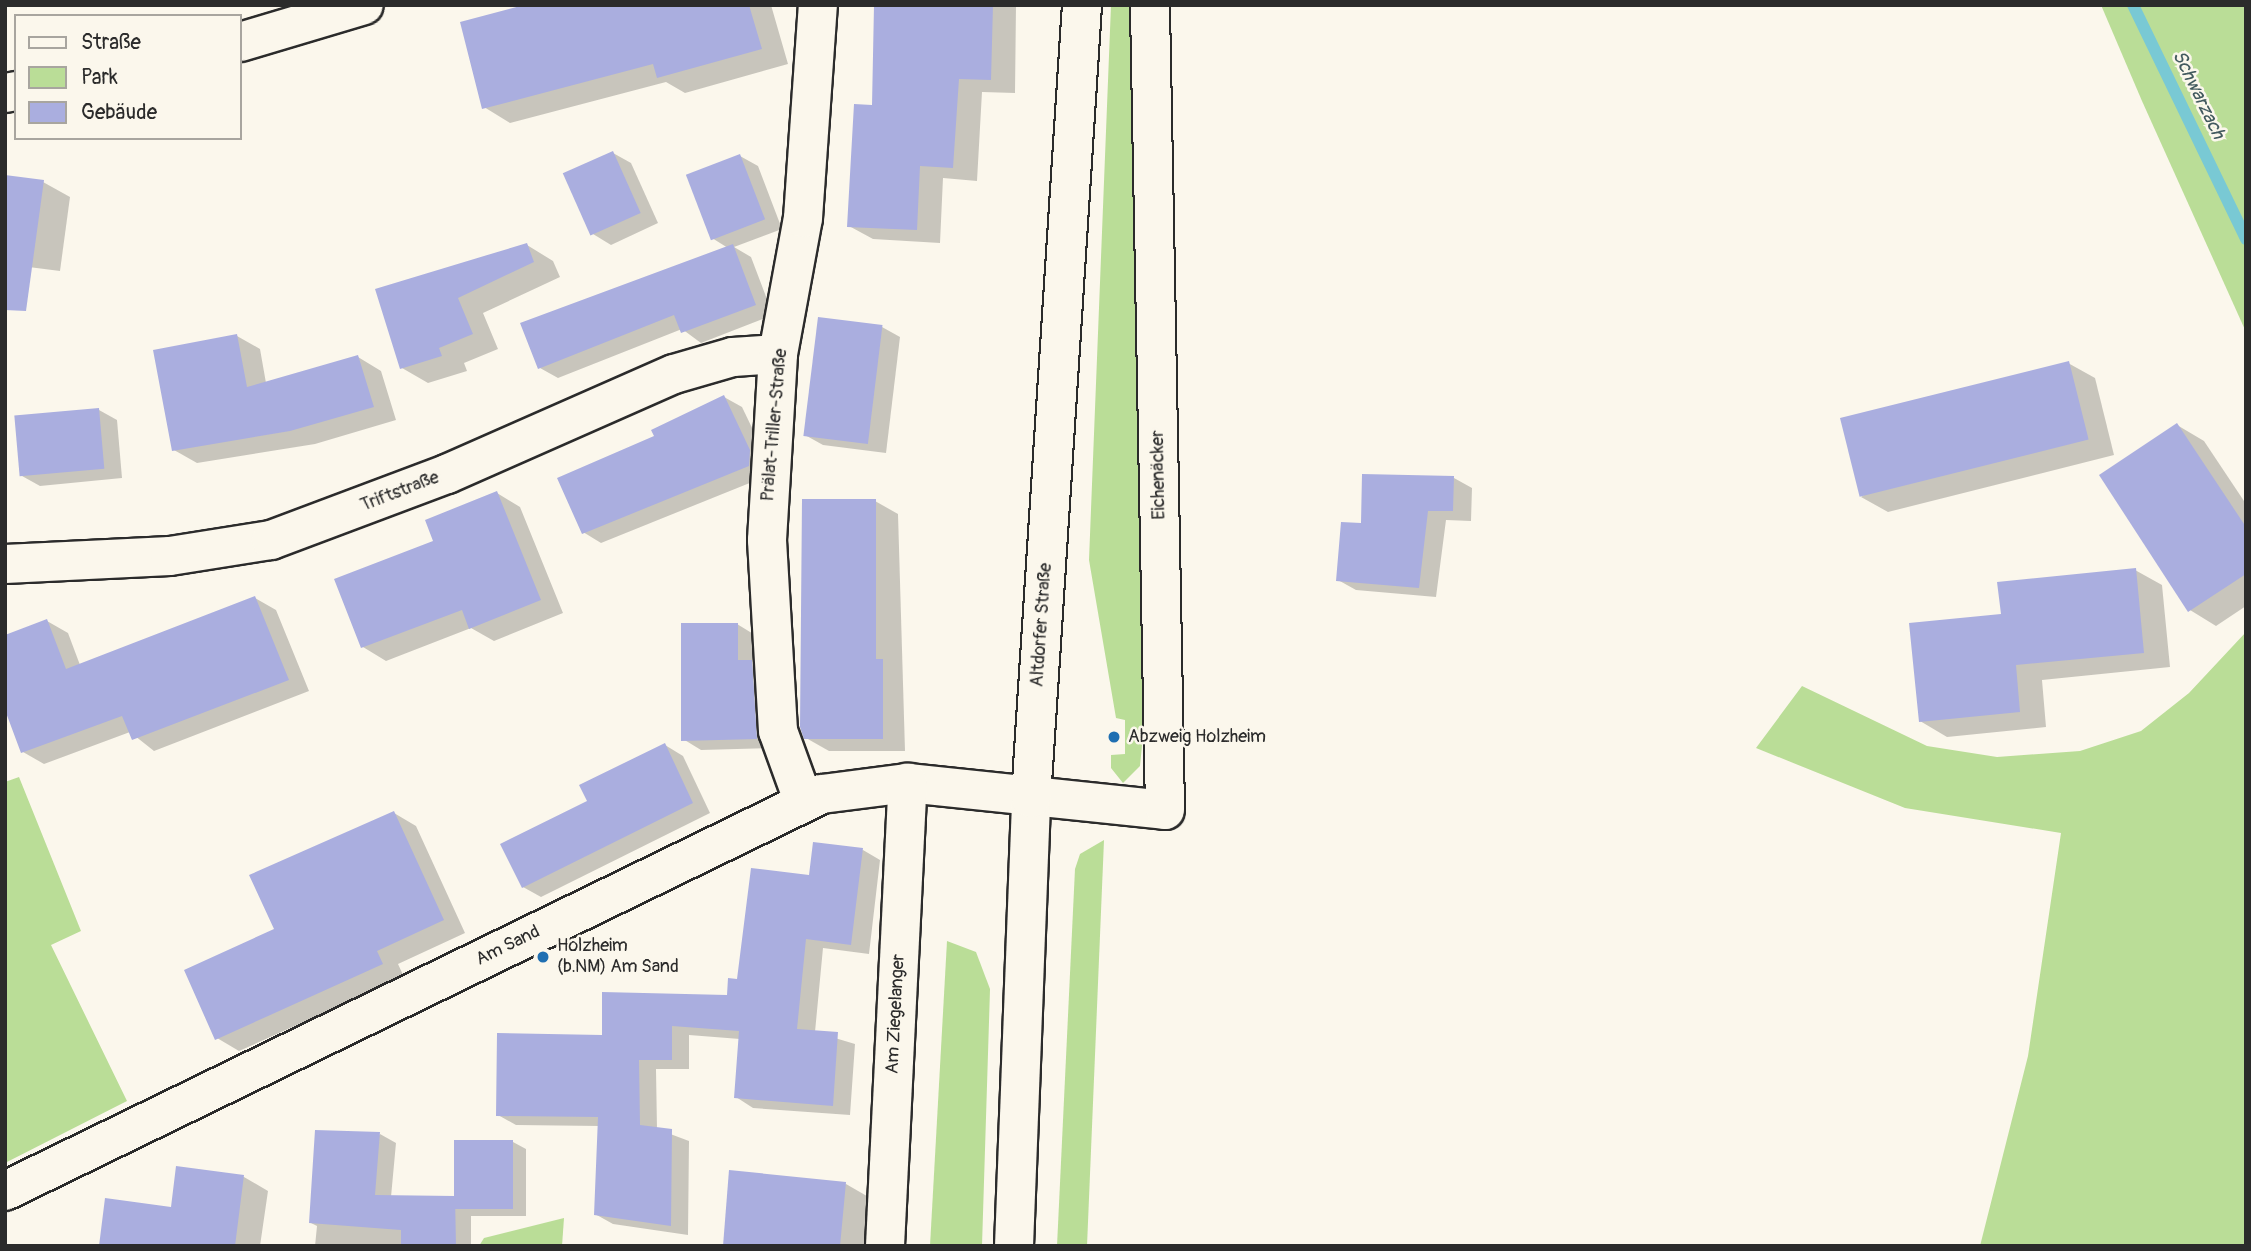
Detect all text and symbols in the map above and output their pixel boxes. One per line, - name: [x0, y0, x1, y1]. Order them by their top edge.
- legend: [14, 14, 242, 140]
- text: Straße: [81, 29, 141, 56]
- water label: Schwarzach: [2167, 47, 2229, 143]
- text: Park: [81, 64, 118, 91]
- text: Gebäude: [81, 99, 157, 126]
- street label: Prälat-Triller-Straße: [758, 348, 792, 502]
- street label: Eichenäcker: [1147, 430, 1171, 520]
- street label: Triftstraße: [358, 467, 442, 517]
- street label: Altdorfer Straße: [1027, 562, 1057, 688]
- place label: Abzweig Holzheim: [1128, 726, 1266, 748]
- marker: Abzweig Holzheim: [1106, 729, 1122, 745]
- street label: Am Sand: [472, 921, 544, 971]
- place label: Holzheim (b.NM) Am Sand: [557, 936, 679, 978]
- marker: Holzheim (b.NM) Am Sand: [535, 949, 551, 965]
- street label: Am Ziegelanger: [882, 953, 910, 1075]

